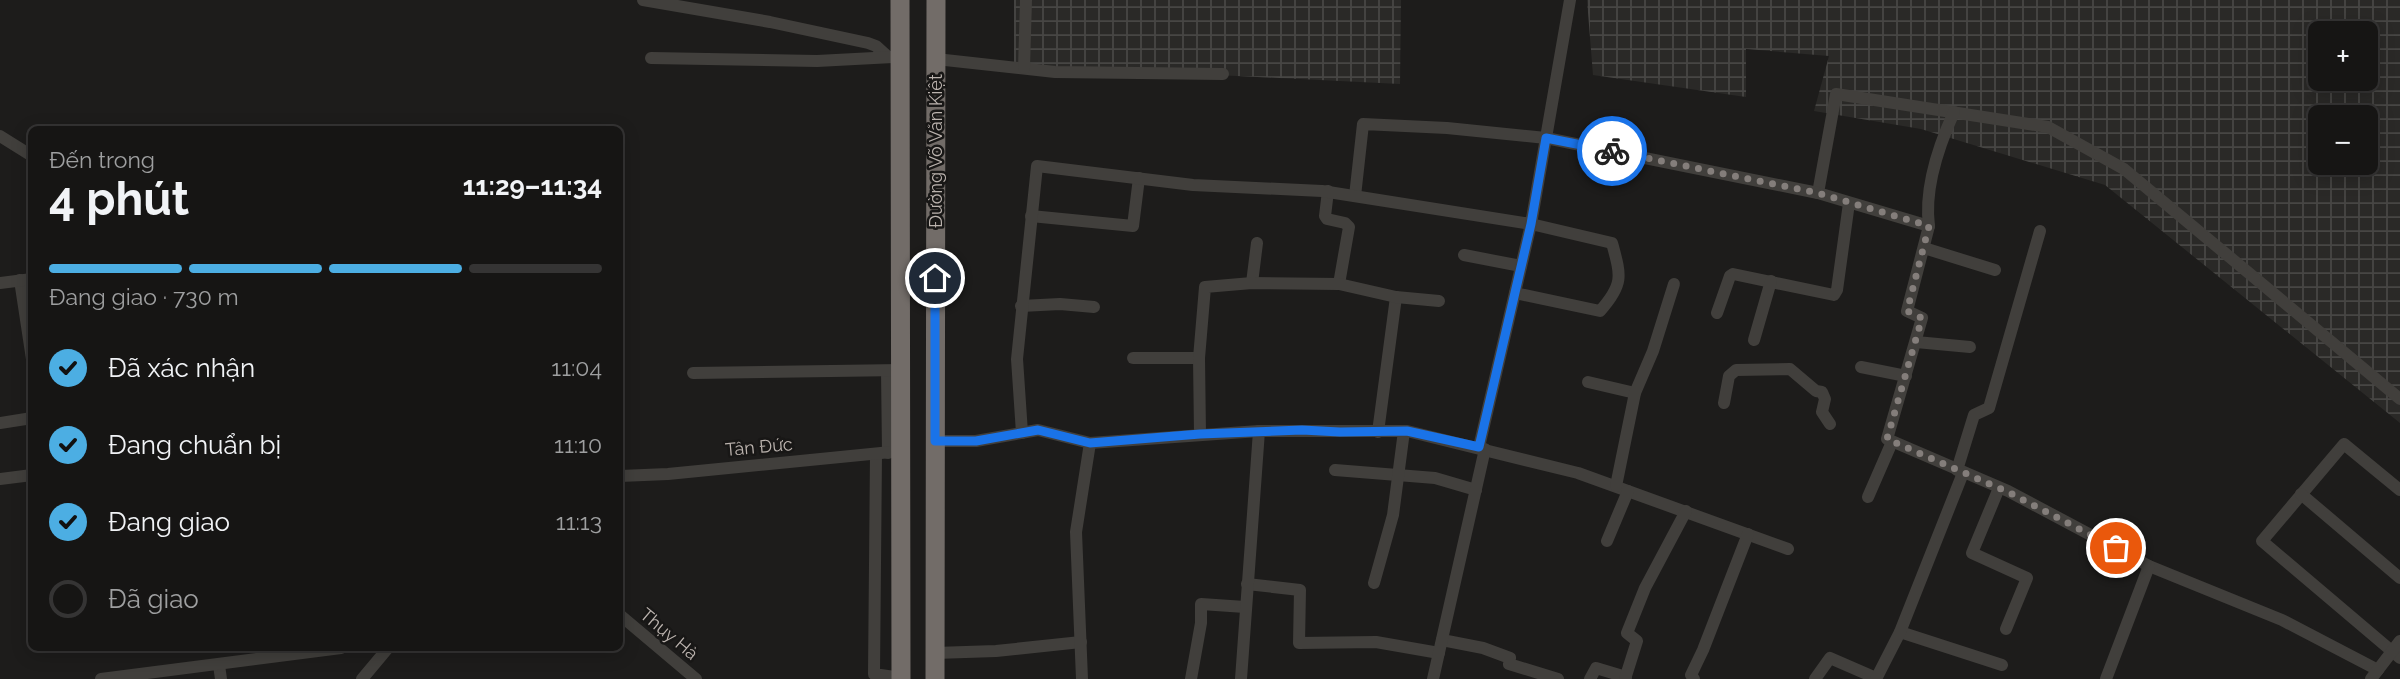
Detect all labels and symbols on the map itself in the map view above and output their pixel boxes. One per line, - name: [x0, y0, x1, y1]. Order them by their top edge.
- street label: Đường Võ Văn Kiệt: [925, 74, 946, 228]
- courier: [1577, 116, 1647, 186]
- pin: [905, 248, 965, 308]
- street label: Tân Đức: [724, 433, 794, 460]
- pin: [2086, 518, 2146, 578]
- street label: Thụy Hà: [636, 603, 703, 664]

